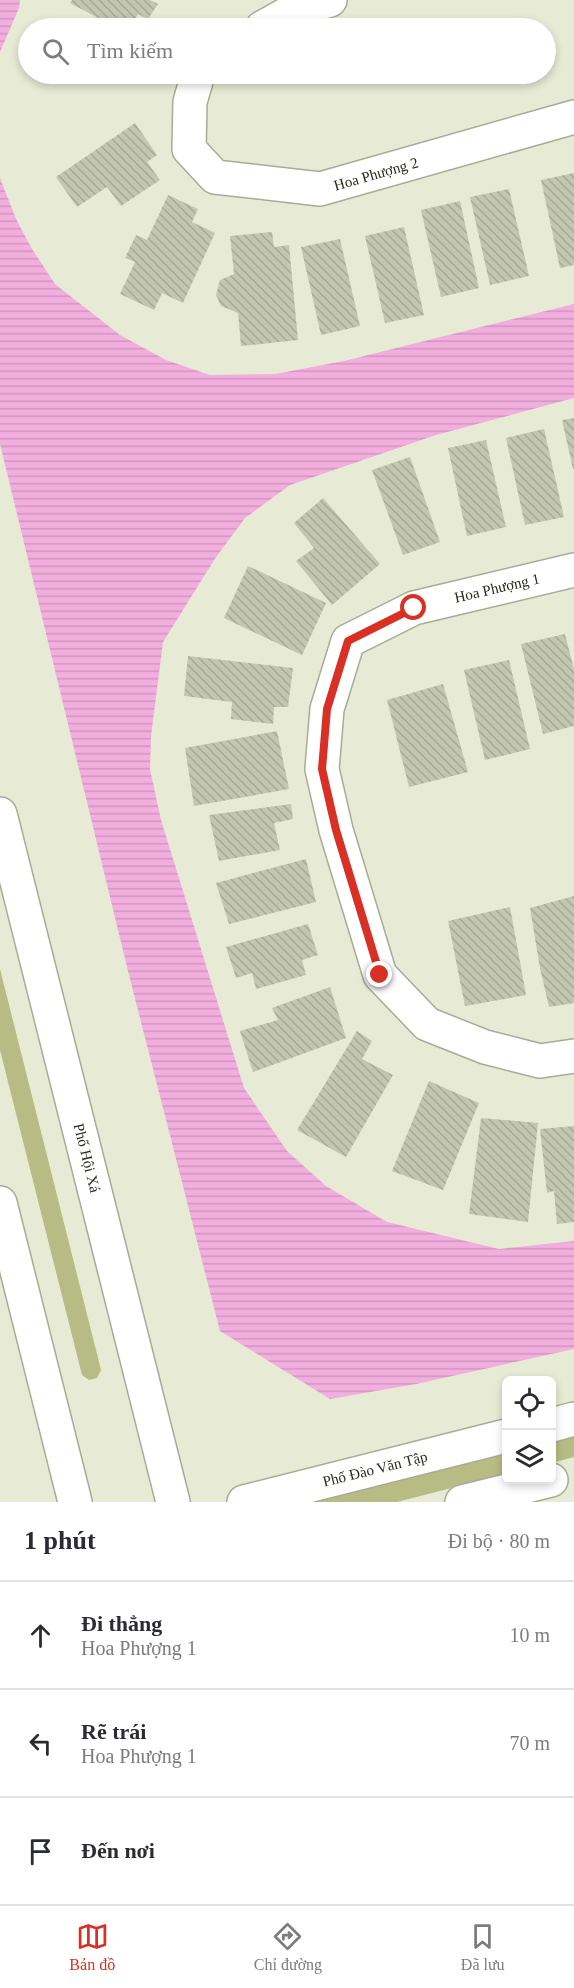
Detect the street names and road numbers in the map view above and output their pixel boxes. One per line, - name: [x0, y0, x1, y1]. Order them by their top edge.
- street label: Hoa Phượng 2: [332, 154, 420, 194]
- street label: Hoa Phượng 1: [453, 570, 541, 606]
- street label: Phố Hội Xá: [71, 1122, 103, 1195]
- street label: Phố Đào Văn Tập: [321, 1448, 429, 1490]

